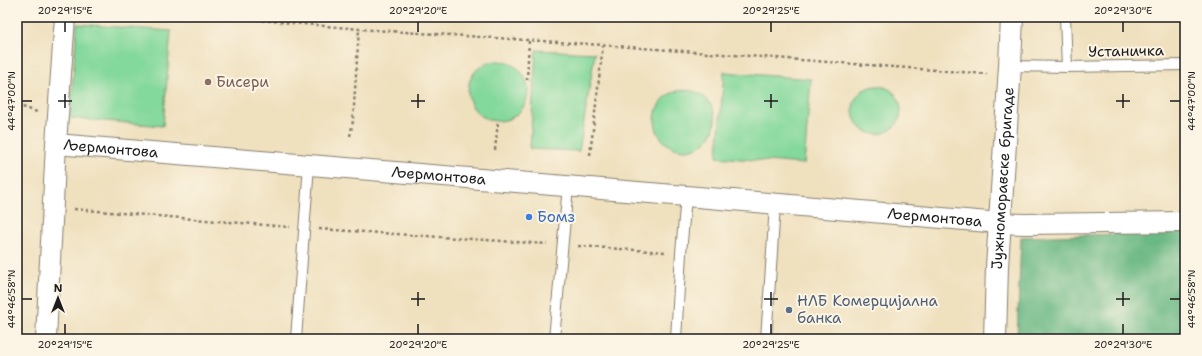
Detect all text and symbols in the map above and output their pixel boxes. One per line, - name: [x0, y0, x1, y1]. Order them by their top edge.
- text: 20°29'15"E: [37, 4, 93, 17]
- text: 20°29'20"E: [389, 4, 447, 17]
- text: 20°29'25"E: [742, 4, 800, 17]
- text: 20°29'30"E: [1094, 4, 1152, 17]
- street label: Устаничка: [1088, 40, 1165, 62]
- text: 44°47'00"N: [5, 71, 18, 131]
- text: 44°47'00"N: [1185, 71, 1198, 131]
- place label: Бисери: [216, 72, 269, 92]
- marker: Бисери: [203, 77, 213, 87]
- street label: Јужноморавске бригаде: [987, 86, 1019, 270]
- street label: Љермонтова: [63, 135, 160, 162]
- street label: Љермонтова: [390, 162, 488, 190]
- street label: Љермонтова: [887, 203, 984, 231]
- place label: Бомз: [537, 207, 575, 227]
- marker: Бомз: [524, 212, 534, 222]
- text: 44°46'58"N: [5, 270, 18, 328]
- text: 44°46'58"N: [1185, 270, 1198, 328]
- north arrow: [38, 278, 78, 318]
- text: N: [54, 281, 63, 296]
- place label: НЛБ Комерцијална банка: [797, 291, 938, 328]
- marker: НЛБ Комерцијална банка: [784, 305, 794, 315]
- text: 20°29'15"E: [37, 338, 93, 351]
- text: 20°29'20"E: [389, 338, 447, 351]
- text: 20°29'25"E: [742, 338, 800, 351]
- text: 20°29'30"E: [1094, 338, 1152, 351]

